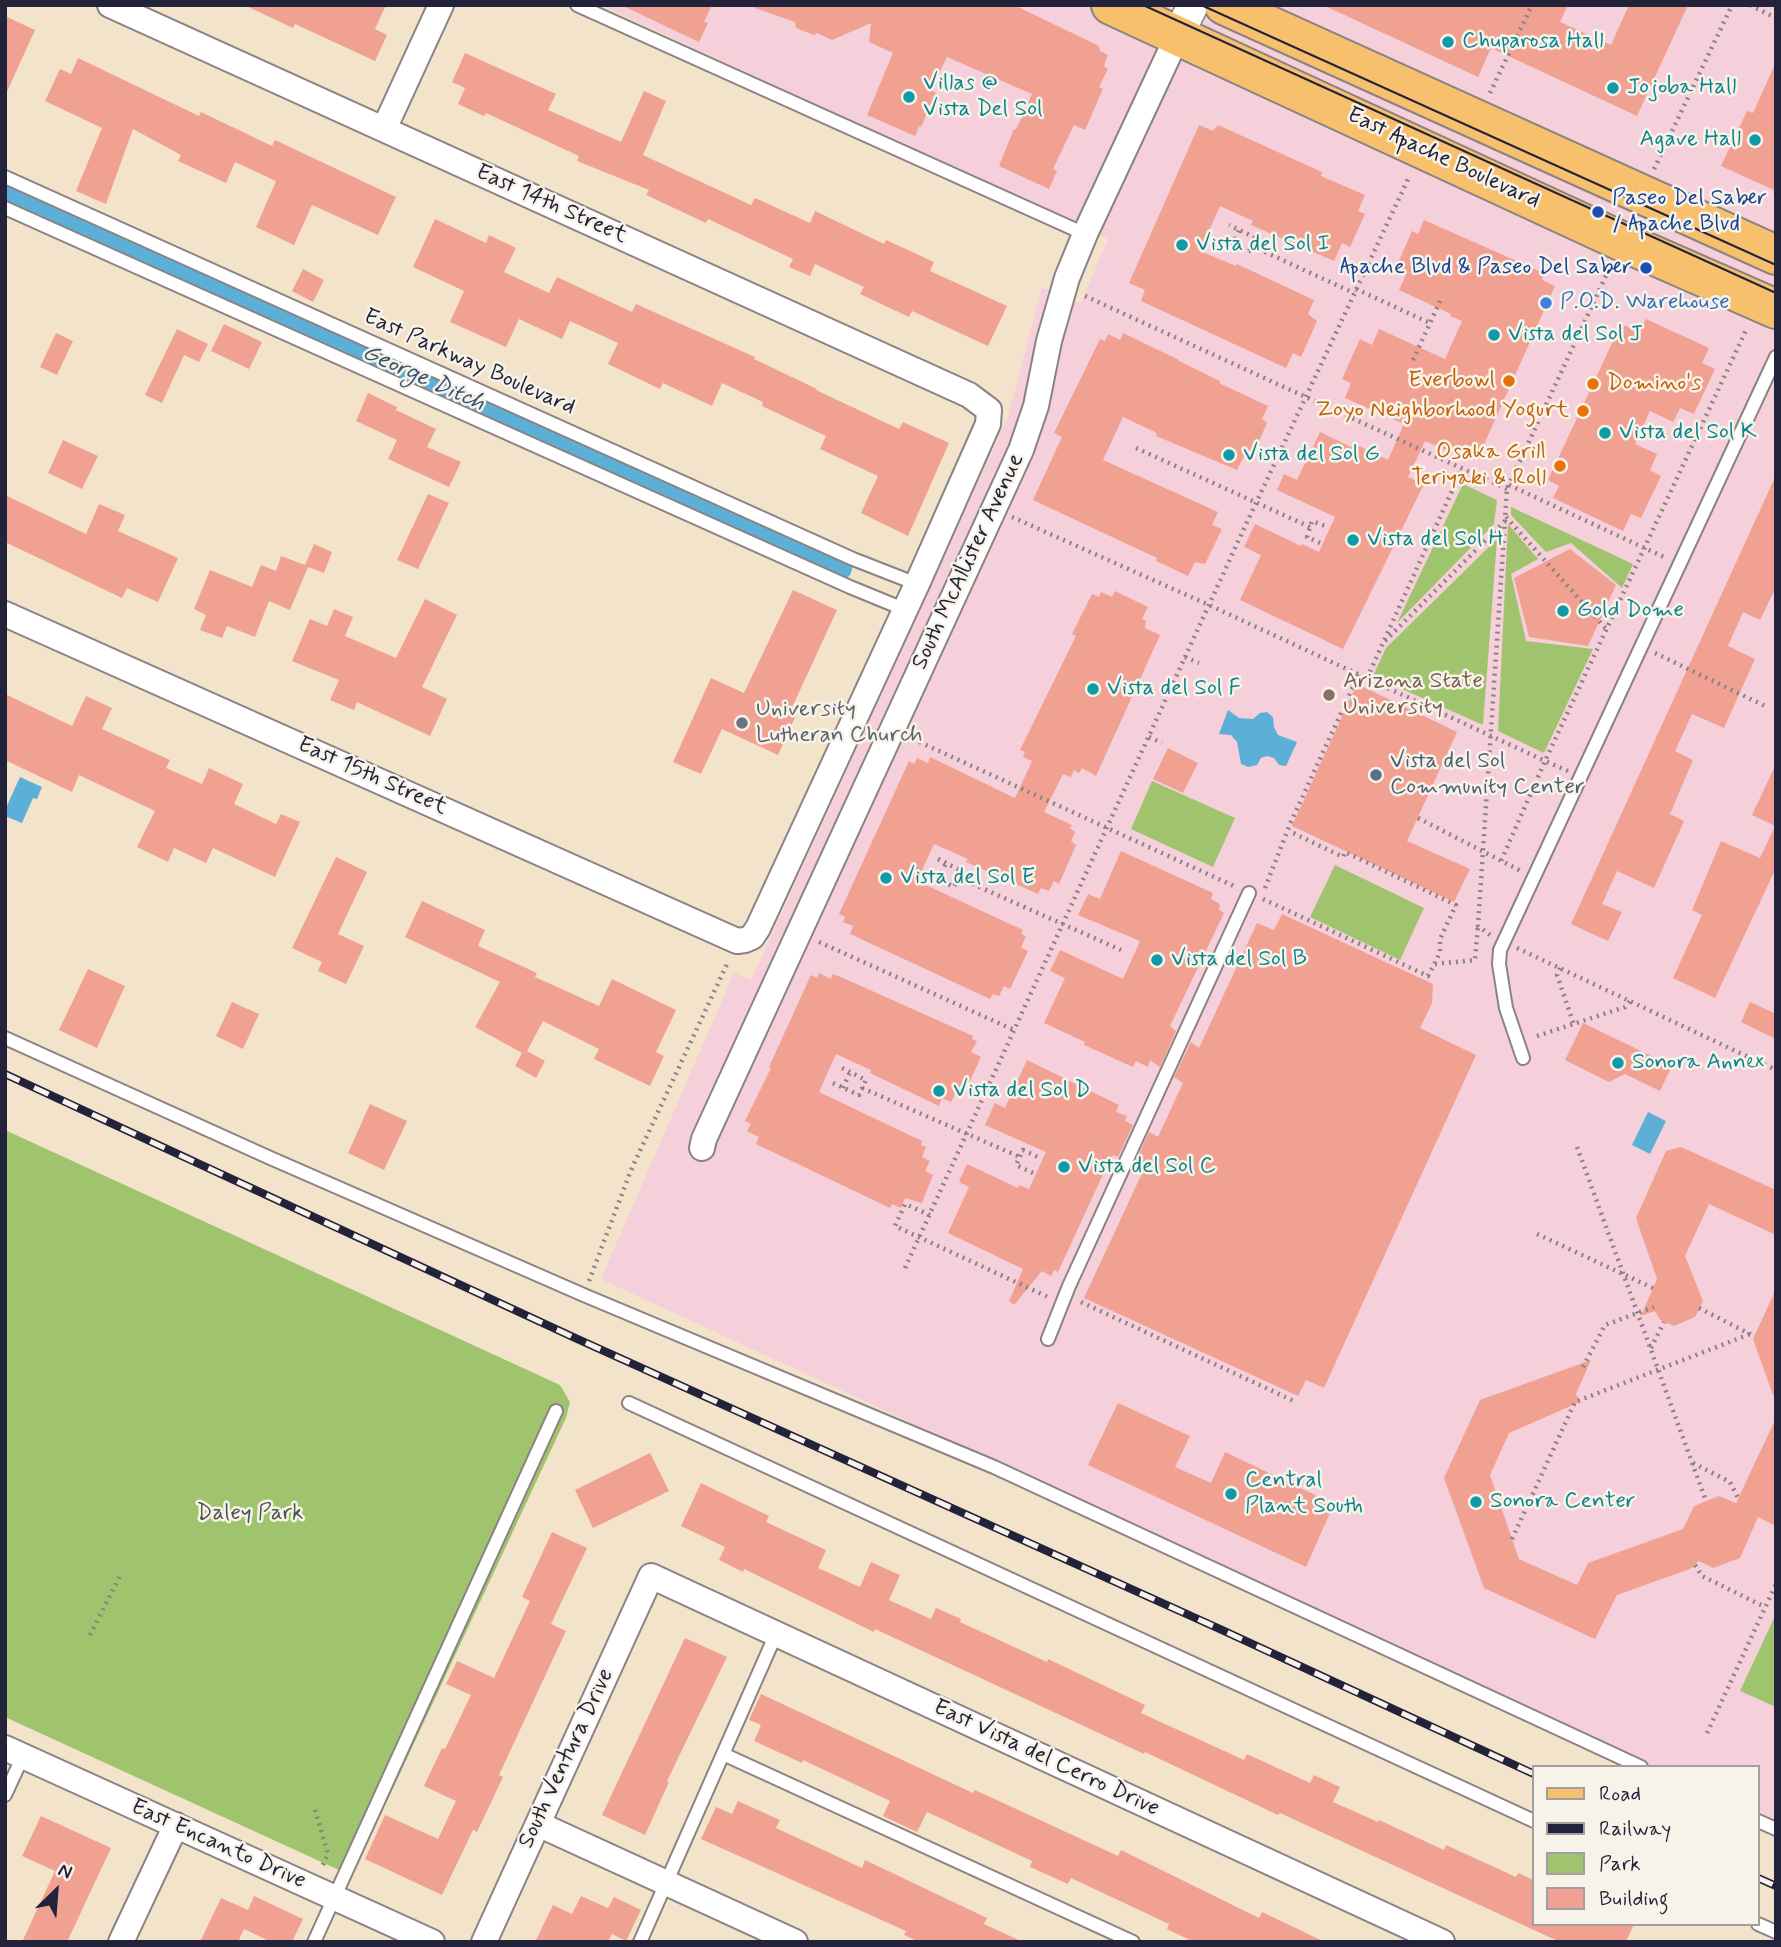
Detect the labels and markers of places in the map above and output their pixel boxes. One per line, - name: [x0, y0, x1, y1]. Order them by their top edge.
- place label: Chuparosa Hall: [1462, 28, 1604, 56]
- marker: Chuparosa Hall: [1440, 34, 1456, 50]
- place label: Villas @ Vista Del Sol: [923, 70, 1043, 124]
- place label: Jojoba Hall: [1627, 74, 1736, 102]
- marker: Jojoba Hall: [1605, 80, 1621, 96]
- marker: Villas @ Vista Del Sol: [901, 89, 917, 105]
- place label: Agave Hall: [1639, 126, 1741, 154]
- marker: Agave Hall: [1747, 132, 1763, 148]
- place label: Paseo Del Saber / Apache Blvd: [1612, 185, 1767, 239]
- marker: Paseo Del Saber / Apache Blvd: [1590, 204, 1606, 220]
- place label: Vista del Sol I: [1196, 231, 1330, 259]
- marker: Vista del Sol I: [1174, 237, 1190, 253]
- place label: Apache Blvd & Paseo Del Saber: [1340, 254, 1632, 282]
- marker: Apache Blvd & Paseo Del Saber: [1638, 260, 1654, 276]
- place label: P.O.D. Warehouse: [1560, 289, 1730, 317]
- marker: P.O.D. Warehouse: [1538, 295, 1554, 311]
- place label: Vista del Sol J: [1508, 321, 1643, 349]
- marker: Vista del Sol J: [1486, 327, 1502, 343]
- place label: Everbowl: [1408, 367, 1495, 395]
- place label: Domino's: [1607, 370, 1701, 398]
- marker: Everbowl: [1501, 373, 1517, 389]
- marker: Domino's: [1585, 376, 1601, 392]
- place label: Zoyo Neighborhood Yogurt: [1316, 397, 1569, 425]
- marker: Zoyo Neighborhood Yogurt: [1575, 403, 1591, 419]
- place label: Vista del Sol K: [1619, 419, 1757, 447]
- marker: Vista del Sol K: [1597, 425, 1613, 441]
- place label: Osaka Grill Teriyaki & Roll: [1411, 439, 1546, 493]
- place label: Vista del Sol G: [1243, 441, 1380, 469]
- marker: Vista del Sol G: [1221, 447, 1237, 463]
- marker: Osaka Grill Teriyaki & Roll: [1552, 458, 1568, 474]
- place label: Vista del Sol H: [1367, 526, 1504, 554]
- marker: Vista del Sol H: [1345, 532, 1361, 548]
- place label: Gold Dome: [1577, 597, 1684, 625]
- marker: Gold Dome: [1555, 603, 1571, 619]
- place label: Arizona State University: [1343, 668, 1483, 722]
- place label: Vista del Sol F: [1107, 675, 1241, 703]
- marker: Vista del Sol F: [1085, 681, 1101, 697]
- marker: Arizona State University: [1321, 687, 1337, 703]
- place label: University Lutheran Church: [756, 696, 923, 750]
- marker: University Lutheran Church: [734, 715, 750, 731]
- place label: Vista del Sol Community Center: [1390, 748, 1585, 802]
- marker: Vista del Sol Community Center: [1368, 767, 1384, 783]
- place label: Vista del Sol E: [900, 864, 1035, 892]
- marker: Vista del Sol E: [878, 870, 894, 886]
- place label: Vista del Sol B: [1171, 946, 1307, 974]
- marker: Vista del Sol B: [1149, 952, 1165, 968]
- place label: Sonora Annex: [1632, 1049, 1764, 1077]
- marker: Sonora Annex: [1610, 1055, 1626, 1071]
- place label: Vista del Sol D: [953, 1077, 1090, 1105]
- marker: Vista del Sol D: [931, 1083, 947, 1099]
- place label: Vista del Sol C: [1078, 1153, 1216, 1181]
- marker: Vista del Sol C: [1056, 1159, 1072, 1175]
- place label: Central Plant South: [1245, 1467, 1363, 1521]
- marker: Central Plant South: [1223, 1486, 1239, 1502]
- place label: Sonora Center: [1490, 1488, 1636, 1516]
- marker: Sonora Center: [1468, 1494, 1484, 1510]

